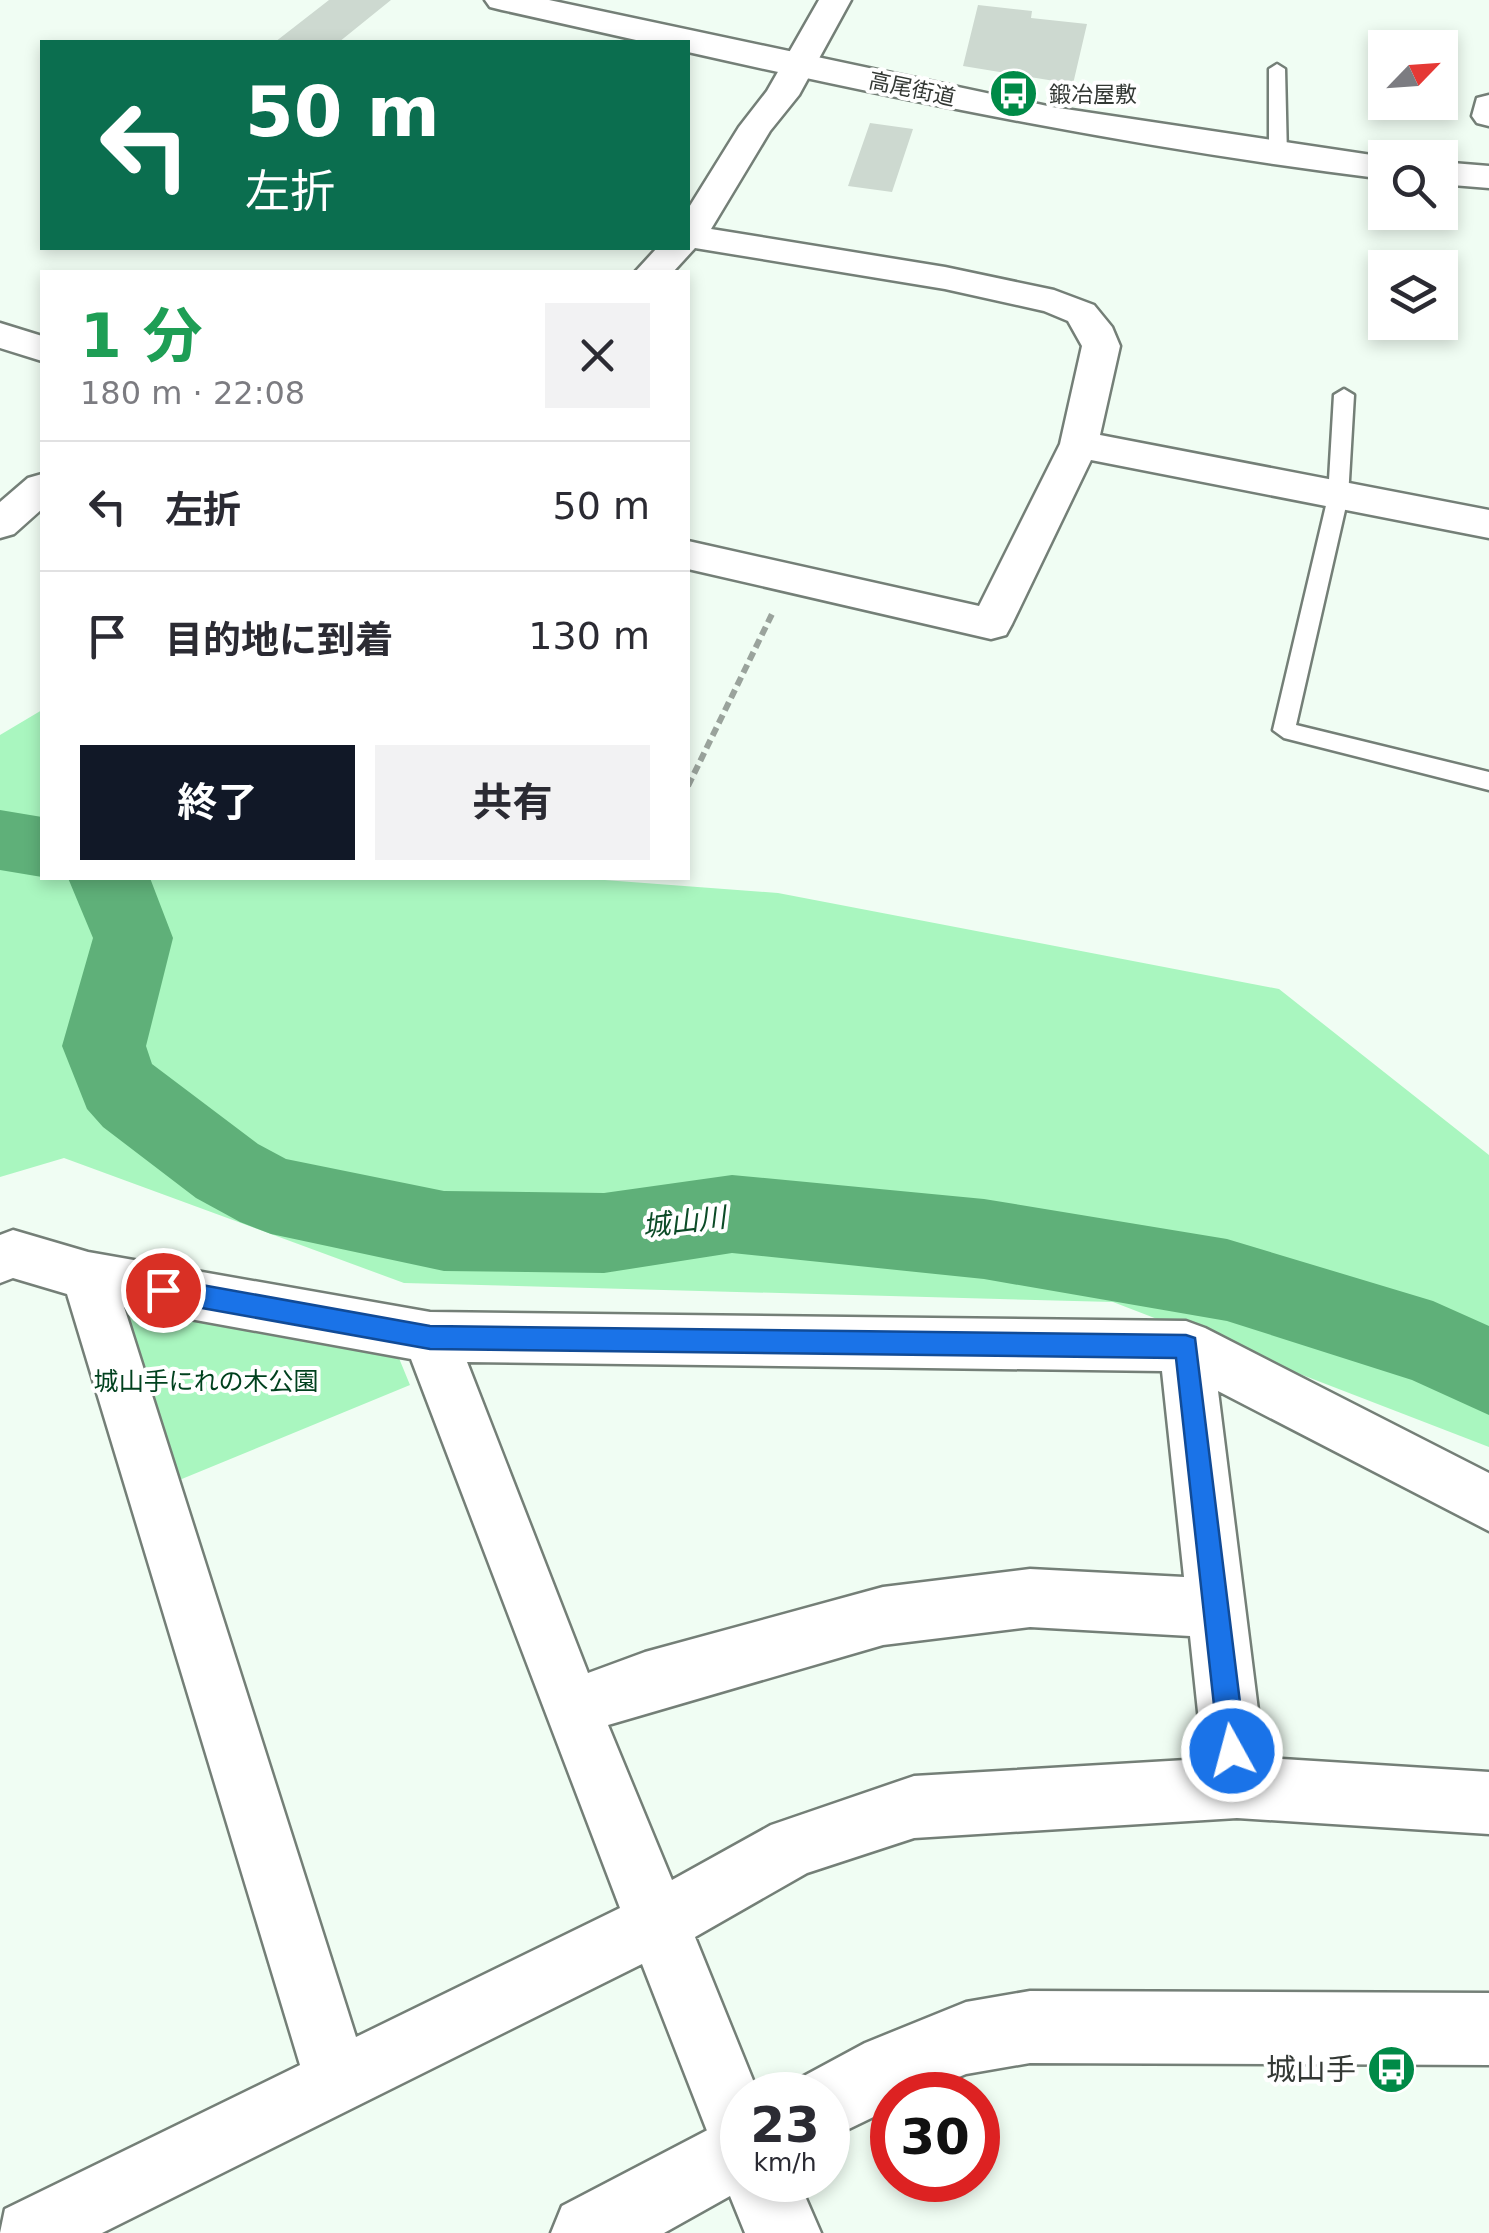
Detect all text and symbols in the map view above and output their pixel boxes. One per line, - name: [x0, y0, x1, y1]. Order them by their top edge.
- north arrow: [1368, 30, 1458, 120]
- map controls: [1368, 30, 1458, 340]
- street label: 高尾街道: [866, 68, 958, 110]
- bus stop icon: 鍛冶屋敷: [988, 68, 1040, 120]
- text: 50 m: [245, 71, 440, 153]
- icon: left: [80, 80, 210, 210]
- place label: 鍛冶屋敷: [1049, 82, 1137, 107]
- button: search: [1368, 140, 1458, 230]
- text: 左折: [245, 165, 335, 218]
- button: layers: [1368, 250, 1458, 340]
- text: 1 分: [80, 301, 203, 371]
- button: close: [545, 303, 650, 408]
- text: 180 m · 22:08: [80, 374, 305, 412]
- icon: left: [80, 479, 135, 534]
- text: 50 m: [553, 484, 650, 528]
- text: 左折: [165, 488, 241, 532]
- icon: arrive: [80, 609, 135, 664]
- text: 130 m: [528, 614, 650, 658]
- text: 目的地に到着: [165, 618, 393, 662]
- button: 終了: [80, 745, 355, 860]
- button: 共有: [375, 745, 650, 860]
- water label: 城山川: [640, 1200, 731, 1243]
- pin: [121, 1248, 206, 1333]
- icon: arrive: [136, 1263, 191, 1318]
- park label: 城山手にれの木公園: [93, 1367, 319, 1396]
- position arrow: [1180, 1699, 1284, 1803]
- bus stop icon: 城山手: [1365, 2043, 1417, 2095]
- place label: 城山手: [1266, 2052, 1356, 2087]
- speed limit sign: 30: [870, 2072, 1000, 2202]
- text: 23: [750, 2096, 820, 2154]
- text: km/h: [753, 2148, 817, 2177]

